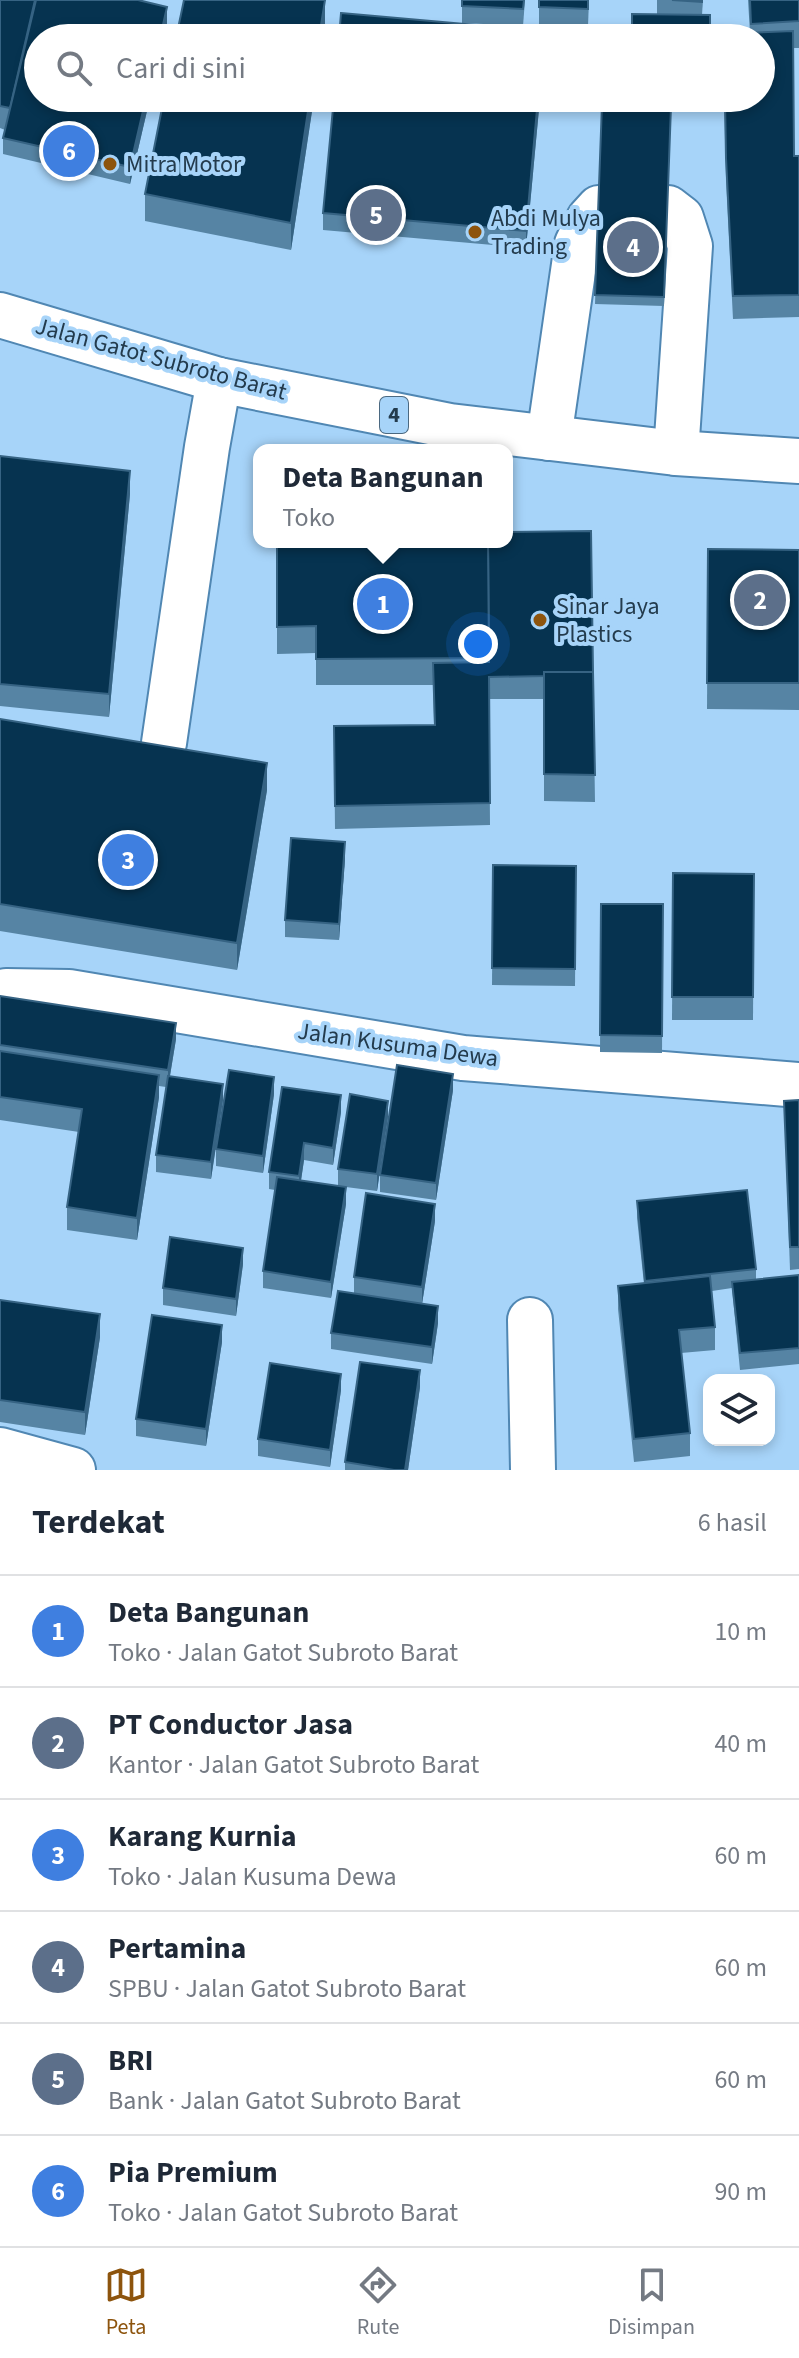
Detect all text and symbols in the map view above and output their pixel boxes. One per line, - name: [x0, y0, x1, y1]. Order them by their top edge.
- search box: [24, 24, 775, 112]
- icon: search: [52, 46, 96, 90]
- text: Cari di sini: [116, 47, 246, 90]
- pin: 6: [43, 121, 95, 181]
- place label: Mitra Motor: [126, 147, 242, 182]
- marker: Mitra Motor: [101, 155, 119, 173]
- pin: 5: [350, 185, 402, 245]
- place label: Abdi Mulya Trading: [491, 201, 601, 264]
- pin: 4: [607, 217, 659, 277]
- marker: Abdi Mulya Trading: [466, 223, 484, 241]
- street label: Jalan Gatot Subroto Barat: [31, 309, 291, 409]
- road number: 4: [380, 397, 408, 433]
- popup: [253, 444, 513, 548]
- text: Deta Bangunan: [282, 456, 484, 499]
- text: Toko: [282, 499, 335, 536]
- pin: 2: [734, 570, 786, 630]
- pin: 1: [357, 574, 409, 634]
- place label: Sinar Jaya Plastics: [556, 589, 660, 652]
- marker: Sinar Jaya Plastics: [531, 611, 549, 629]
- your location: [458, 624, 498, 664]
- pin: 3: [102, 830, 154, 890]
- street label: Jalan Kusuma Dewa: [295, 1014, 501, 1076]
- map controls: [703, 1374, 775, 1446]
- button: layers: [703, 1374, 775, 1446]
- text: Terdekat: [32, 1498, 165, 1547]
- text: 6 hasil: [698, 1504, 767, 1541]
- text: Deta Bangunan: [108, 1591, 309, 1634]
- text: 1: [51, 1613, 65, 1650]
- text: 10 m: [714, 1613, 767, 1650]
- text: Toko · Jalan Gatot Subroto Barat: [108, 1634, 458, 1671]
- text: PT Conductor Jasa: [108, 1703, 353, 1746]
- text: 2: [51, 1725, 65, 1762]
- text: 40 m: [714, 1725, 767, 1762]
- text: Kantor · Jalan Gatot Subroto Barat: [108, 1746, 479, 1783]
- text: Karang Kurnia: [108, 1815, 297, 1858]
- text: 3: [51, 1837, 65, 1874]
- text: 60 m: [714, 1837, 767, 1874]
- text: Toko · Jalan Kusuma Dewa: [108, 1858, 397, 1895]
- text: Pertamina: [108, 1927, 246, 1970]
- text: 4: [51, 1949, 65, 1986]
- text: 60 m: [714, 1949, 767, 1986]
- text: SPBU · Jalan Gatot Subroto Barat: [108, 1970, 466, 2007]
- text: BRI: [108, 2039, 154, 2082]
- text: 5: [51, 2061, 65, 2098]
- text: 60 m: [714, 2061, 767, 2098]
- text: Bank · Jalan Gatot Subroto Barat: [108, 2082, 461, 2119]
- text: Pia Premium: [108, 2151, 278, 2194]
- text: 6: [51, 2173, 65, 2210]
- text: 90 m: [714, 2173, 767, 2210]
- text: Toko · Jalan Gatot Subroto Barat: [108, 2194, 458, 2231]
- tab: Peta: [104, 2263, 148, 2343]
- tab: Rute: [356, 2263, 400, 2343]
- tab: Disimpan: [608, 2263, 695, 2343]

